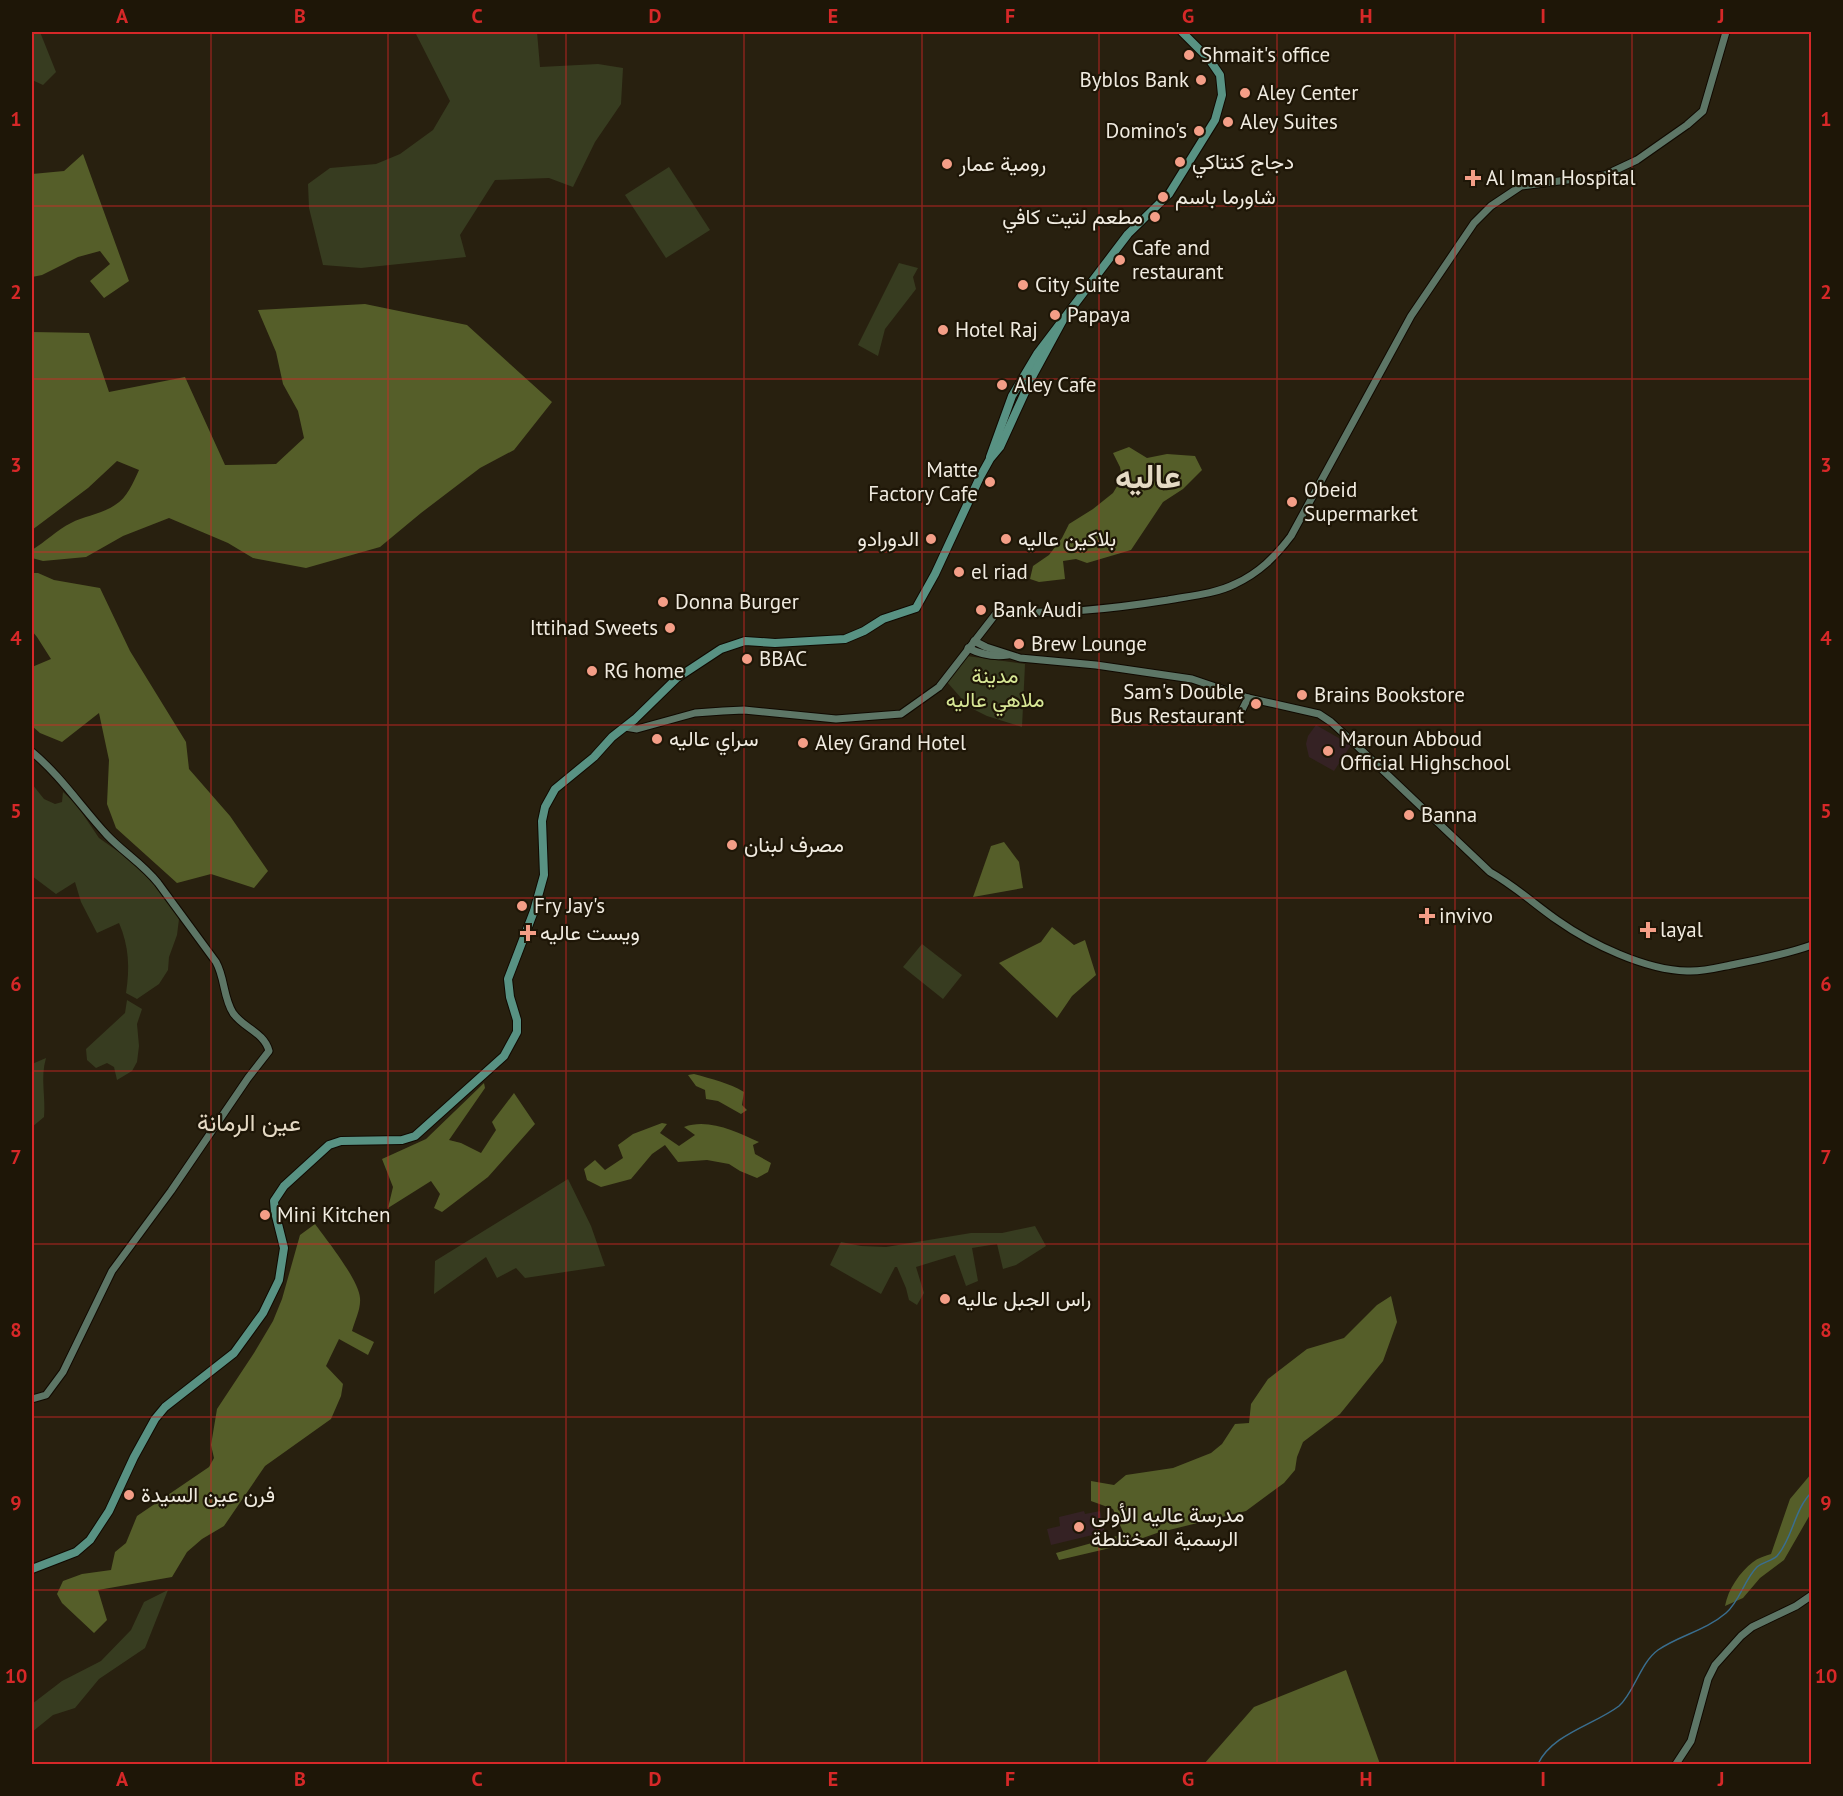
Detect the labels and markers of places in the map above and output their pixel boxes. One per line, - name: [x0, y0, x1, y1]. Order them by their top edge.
- place label: Shmait's office: [1201, 41, 1330, 68]
- marker: Shmait's office: [1182, 48, 1196, 62]
- place label: Byblos Bank: [1080, 66, 1189, 93]
- marker: Byblos Bank: [1194, 73, 1208, 87]
- place label: Aley Center: [1257, 79, 1358, 106]
- marker: Aley Center: [1238, 86, 1252, 100]
- place label: Aley Suites: [1240, 108, 1338, 135]
- marker: Aley Suites: [1221, 115, 1235, 129]
- place label: Domino's: [1106, 117, 1187, 144]
- marker: Domino's: [1192, 124, 1206, 138]
- place label: دجاج كنتاكي: [1192, 148, 1294, 179]
- place label: رومية عمار: [958, 150, 1046, 177]
- marker: دجاج كنتاكي: [1173, 155, 1187, 169]
- marker: رومية عمار: [940, 157, 954, 171]
- place label: Al Iman Hospital: [1486, 164, 1636, 191]
- marker: Al Iman Hospital: [1464, 169, 1482, 187]
- place label: شاورما باسم: [1175, 183, 1276, 211]
- marker: شاورما باسم: [1156, 190, 1170, 204]
- place label: مطعم لتيت كافي: [1002, 203, 1143, 234]
- marker: مطعم لتيت كافي: [1148, 210, 1162, 224]
- place label: Cafe and restaurant: [1132, 234, 1224, 285]
- marker: Cafe and restaurant: [1113, 253, 1127, 267]
- place label: City Suite: [1035, 271, 1120, 298]
- marker: City Suite: [1016, 278, 1030, 292]
- place label: Papaya: [1067, 301, 1130, 328]
- marker: Papaya: [1048, 308, 1062, 322]
- place label: Hotel Raj: [955, 316, 1038, 343]
- marker: Hotel Raj: [936, 323, 950, 337]
- place label: Aley Cafe: [1014, 371, 1096, 398]
- marker: Aley Cafe: [995, 378, 1009, 392]
- place label: Matte Factory Cafe: [868, 456, 978, 507]
- marker: Matte Factory Cafe: [983, 475, 997, 489]
- place label: Obeid Supermarket: [1304, 476, 1418, 527]
- marker: Obeid Supermarket: [1285, 495, 1299, 509]
- place label: الدورادو: [858, 525, 919, 552]
- place label: بلاكين عاليه: [1018, 525, 1116, 552]
- marker: الدورادو: [924, 532, 938, 546]
- marker: بلاكين عاليه: [999, 532, 1013, 546]
- place label: el riad: [971, 558, 1028, 585]
- marker: el riad: [952, 565, 966, 579]
- place label: Donna Burger: [675, 588, 799, 615]
- marker: Donna Burger: [656, 595, 670, 609]
- place label: Bank Audi: [993, 596, 1082, 623]
- marker: Bank Audi: [974, 603, 988, 617]
- place label: Ittihad Sweets: [530, 614, 658, 641]
- marker: Ittihad Sweets: [663, 621, 677, 635]
- place label: Brew Lounge: [1031, 630, 1147, 657]
- marker: Brew Lounge: [1012, 637, 1026, 651]
- place label: BBAC: [759, 645, 807, 672]
- marker: BBAC: [740, 652, 754, 666]
- place label: RG home: [604, 657, 685, 684]
- marker: RG home: [585, 664, 599, 678]
- place label: Sam's Double Bus Restaurant: [1110, 678, 1244, 729]
- place label: Brains Bookstore: [1314, 681, 1465, 708]
- marker: Brains Bookstore: [1295, 688, 1309, 702]
- marker: Sam's Double Bus Restaurant: [1249, 697, 1263, 711]
- place label: سراي عاليه: [669, 725, 759, 756]
- place label: Maroun Abboud Official Highschool: [1340, 725, 1511, 776]
- place label: Aley Grand Hotel: [815, 729, 966, 756]
- marker: سراي عاليه: [650, 732, 664, 746]
- marker: Aley Grand Hotel: [796, 736, 810, 750]
- marker: Maroun Abboud Official Highschool: [1321, 744, 1335, 758]
- place label: Banna: [1421, 801, 1477, 828]
- marker: Banna: [1402, 808, 1416, 822]
- place label: مصرف لبنان: [744, 831, 844, 858]
- marker: مصرف لبنان: [725, 838, 739, 852]
- place label: Fry Jay's: [534, 892, 605, 919]
- marker: Fry Jay's: [515, 899, 529, 913]
- place label: invivo: [1439, 902, 1493, 929]
- marker: invivo: [1420, 909, 1434, 923]
- place label: layal: [1660, 916, 1703, 943]
- place label: ويست عاليه: [540, 919, 640, 946]
- marker: layal: [1641, 923, 1655, 937]
- marker: ويست عاليه: [521, 926, 535, 940]
- place label: Mini Kitchen: [277, 1201, 390, 1228]
- marker: Mini Kitchen: [258, 1208, 272, 1222]
- place label: راس الجبل عاليه: [957, 1285, 1091, 1312]
- marker: راس الجبل عاليه: [938, 1292, 952, 1306]
- place label: فرن عين السيدة: [141, 1481, 275, 1508]
- marker: فرن عين السيدة: [122, 1488, 136, 1502]
- place label: مدرسة عاليه الأولى الرسمية المختلطة: [1091, 1501, 1244, 1552]
- marker: مدرسة عاليه الأولى الرسمية المختلطة: [1072, 1520, 1086, 1534]

